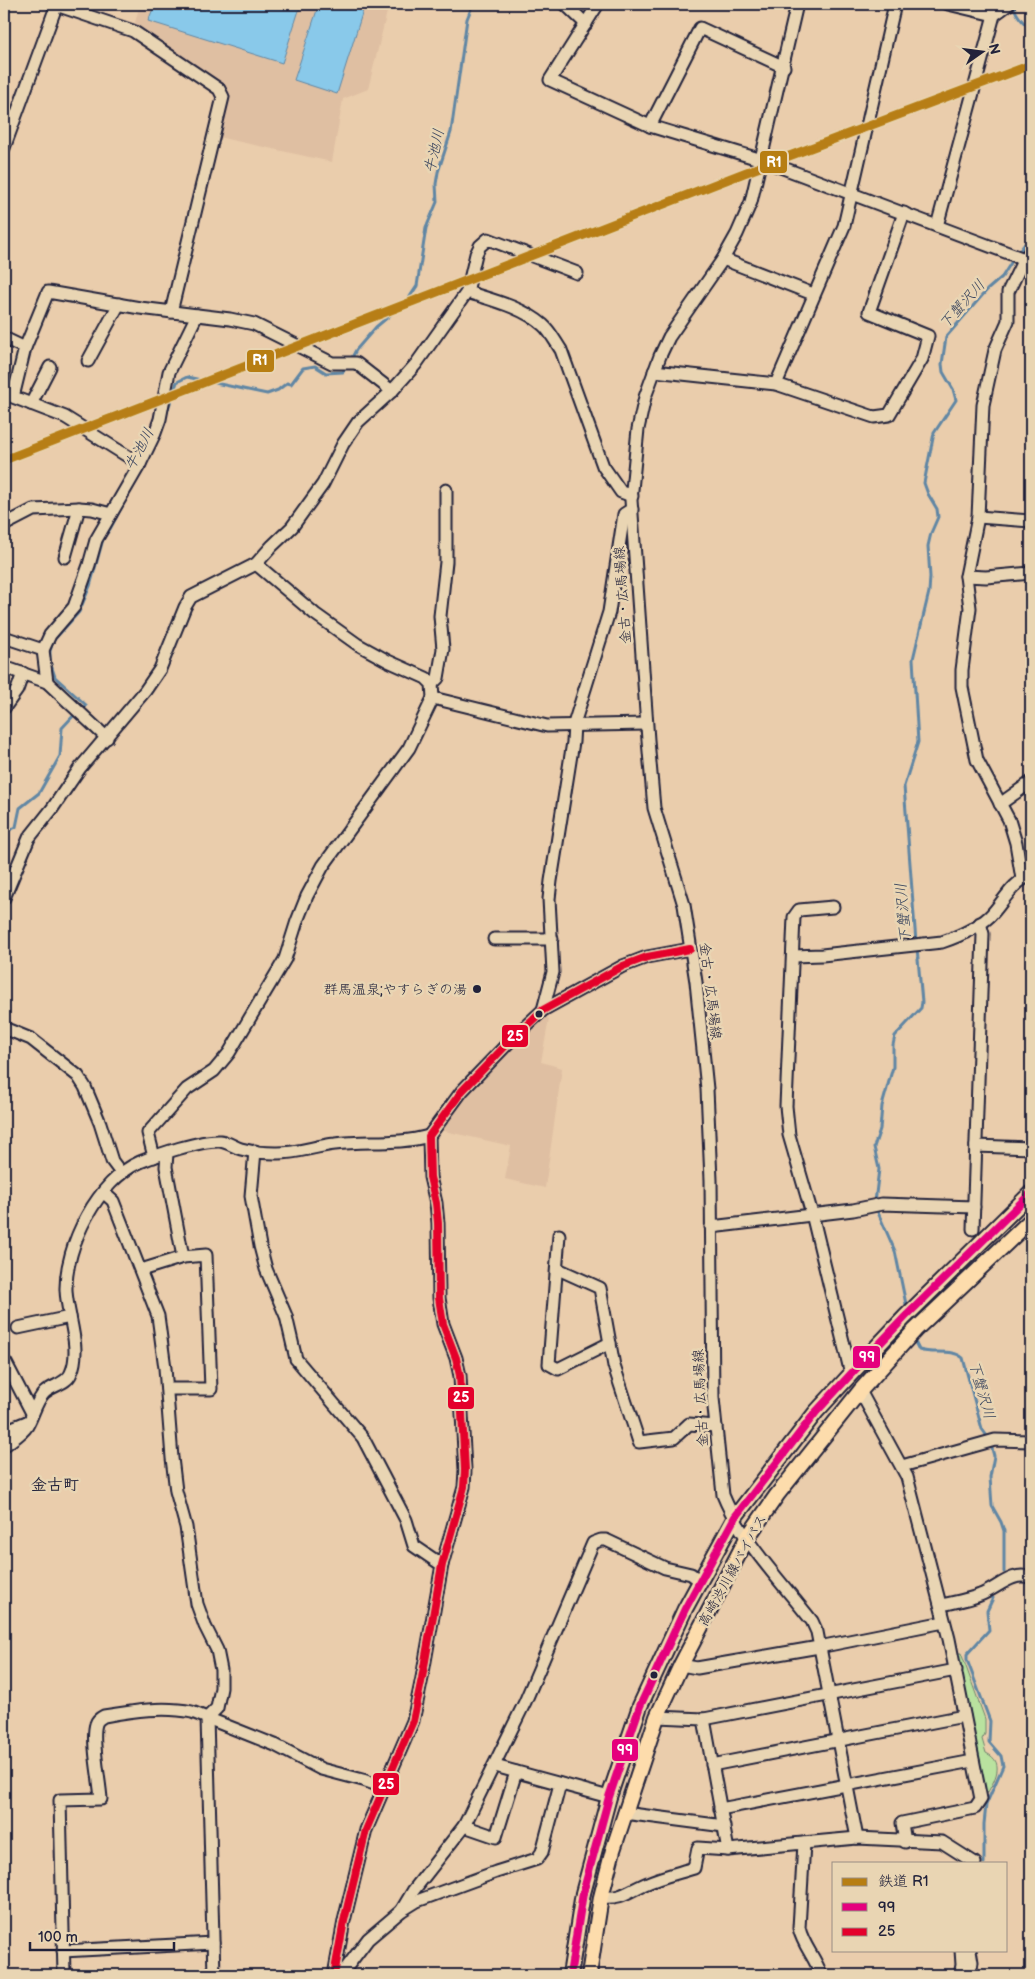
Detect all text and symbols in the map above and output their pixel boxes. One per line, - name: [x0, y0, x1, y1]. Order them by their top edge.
- north arrow: [958, 28, 1008, 78]
- text: N: [985, 42, 1004, 56]
- water label: 牛池川: [420, 127, 449, 175]
- line badge: R1: [759, 150, 788, 174]
- text: R1: [766, 154, 782, 171]
- water label: 下蟹沢川: [935, 276, 990, 333]
- line badge: R1: [246, 349, 275, 373]
- text: R1: [252, 352, 268, 369]
- water label: 牛池川: [120, 425, 158, 474]
- street label: 金古・広馬場線: [611, 545, 634, 644]
- water label: 下蟹沢川: [891, 882, 916, 944]
- street label: 金古・広馬場線: [696, 941, 725, 1041]
- place label: 群馬温泉;やすらぎの湯: [324, 981, 467, 998]
- marker: 群馬温泉;やすらぎの湯: [471, 983, 483, 995]
- unlabelled marker: [534, 1009, 544, 1019]
- line badge: 25: [501, 1024, 529, 1048]
- text: 25: [507, 1028, 523, 1045]
- line badge: 99: [852, 1345, 881, 1369]
- street label: 金古・広馬場線: [689, 1349, 712, 1447]
- text: 99: [859, 1349, 875, 1366]
- water label: 下蟹沢川: [964, 1359, 999, 1422]
- line badge: 25: [447, 1386, 475, 1410]
- text: 25: [453, 1389, 469, 1406]
- district label: 金古町: [31, 1476, 79, 1495]
- street label: 高崎渋川線バイパス: [695, 1511, 770, 1629]
- unlabelled marker: [649, 1670, 659, 1680]
- line badge: 99: [611, 1738, 639, 1762]
- text: 99: [617, 1742, 633, 1759]
- line badge: 25: [372, 1772, 400, 1796]
- text: 25: [378, 1776, 394, 1793]
- legend: [832, 1862, 1008, 1952]
- text: 鉄道 R1: [878, 1872, 929, 1891]
- text: 99: [878, 1898, 895, 1917]
- scale bar: [30, 1919, 174, 1951]
- text: 25: [878, 1922, 895, 1941]
- text: 100 m: [38, 1928, 78, 1947]

